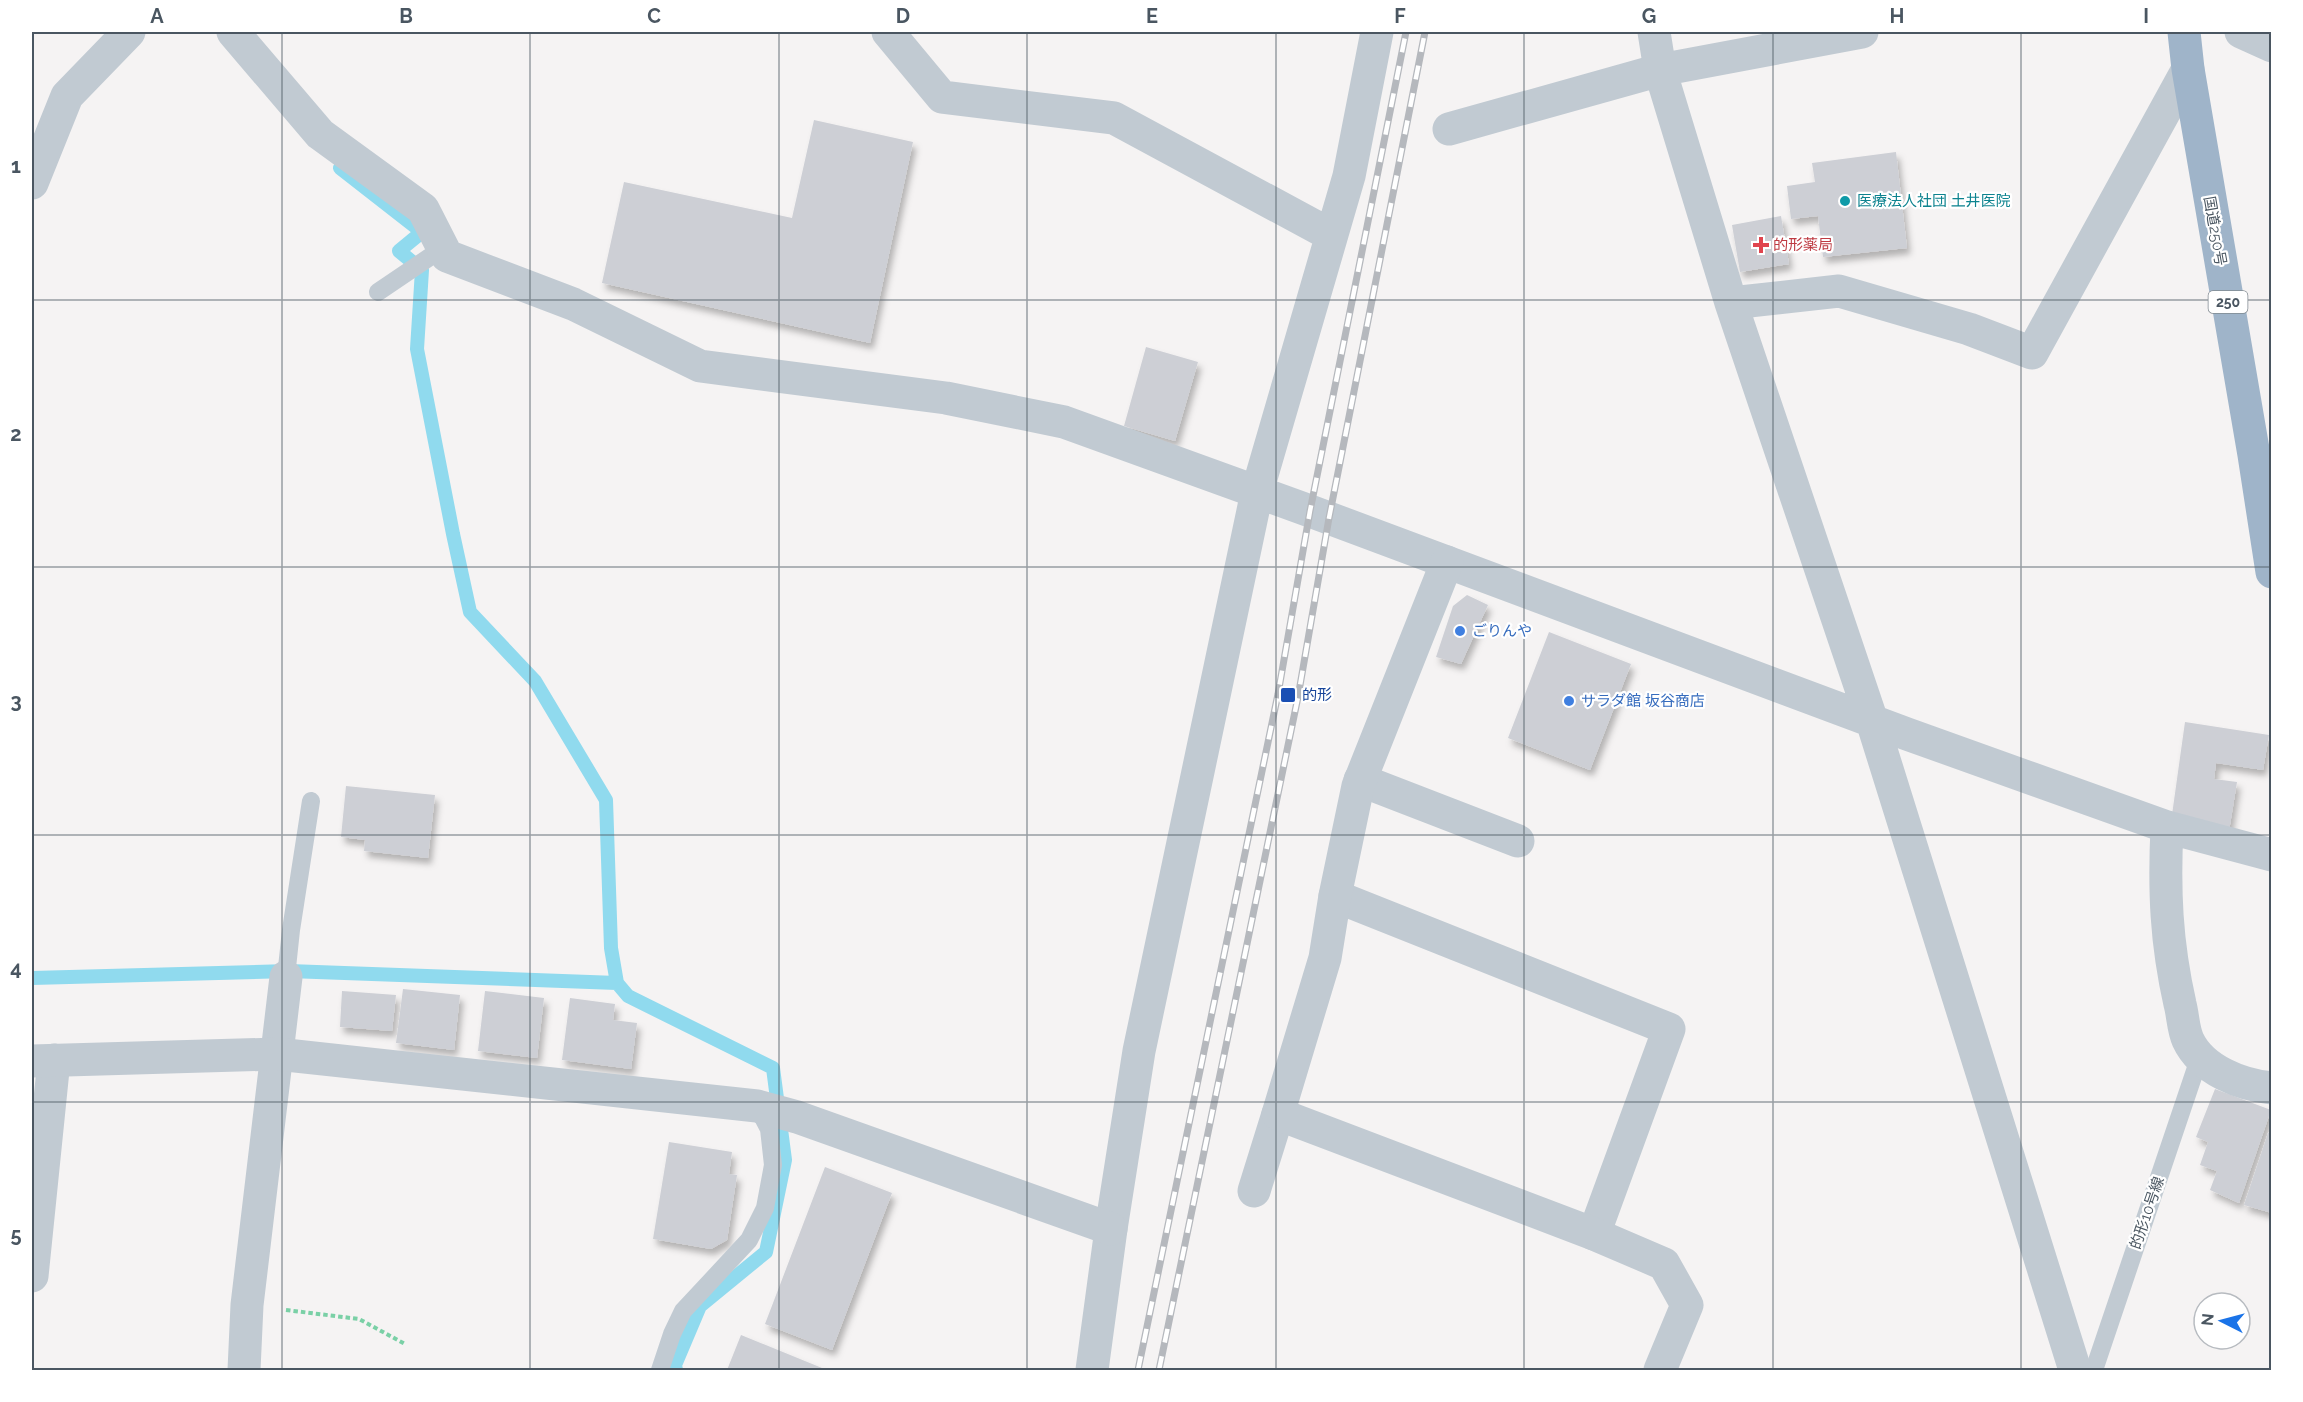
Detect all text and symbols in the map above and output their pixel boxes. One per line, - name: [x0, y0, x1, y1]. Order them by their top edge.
- text: A: [150, 4, 164, 28]
- text: B: [399, 4, 413, 28]
- text: C: [647, 4, 661, 28]
- text: D: [896, 4, 910, 28]
- text: E: [1146, 4, 1158, 28]
- text: F: [1394, 4, 1406, 28]
- text: G: [1642, 4, 1656, 28]
- text: H: [1890, 4, 1904, 28]
- text: I: [2143, 4, 2149, 28]
- text: 1: [11, 154, 21, 178]
- place label: 医療法人社団 土井医院: [1857, 192, 2011, 210]
- marker: 医療法人社団 土井医院: [1838, 194, 1852, 208]
- street label: 国道250号: [2200, 195, 2230, 267]
- place label: 的形薬局: [1773, 236, 1833, 254]
- marker: 的形薬局: [1754, 238, 1768, 252]
- road number: 250: [2208, 291, 2248, 313]
- text: 2: [10, 422, 22, 446]
- place label: ごりんや: [1472, 622, 1532, 640]
- marker: ごりんや: [1453, 624, 1467, 638]
- marker: 的形: [1279, 686, 1297, 704]
- place label: 的形: [1302, 686, 1332, 704]
- text: 3: [10, 689, 22, 713]
- place label: サラダ館 坂谷商店: [1581, 692, 1705, 710]
- marker: サラダ館 坂谷商店: [1562, 694, 1576, 708]
- text: 4: [10, 956, 22, 980]
- street label: 的形10号線: [2126, 1174, 2168, 1252]
- text: 5: [10, 1223, 22, 1247]
- north arrow: [2192, 1291, 2252, 1351]
- text: N: [2197, 1312, 2218, 1327]

